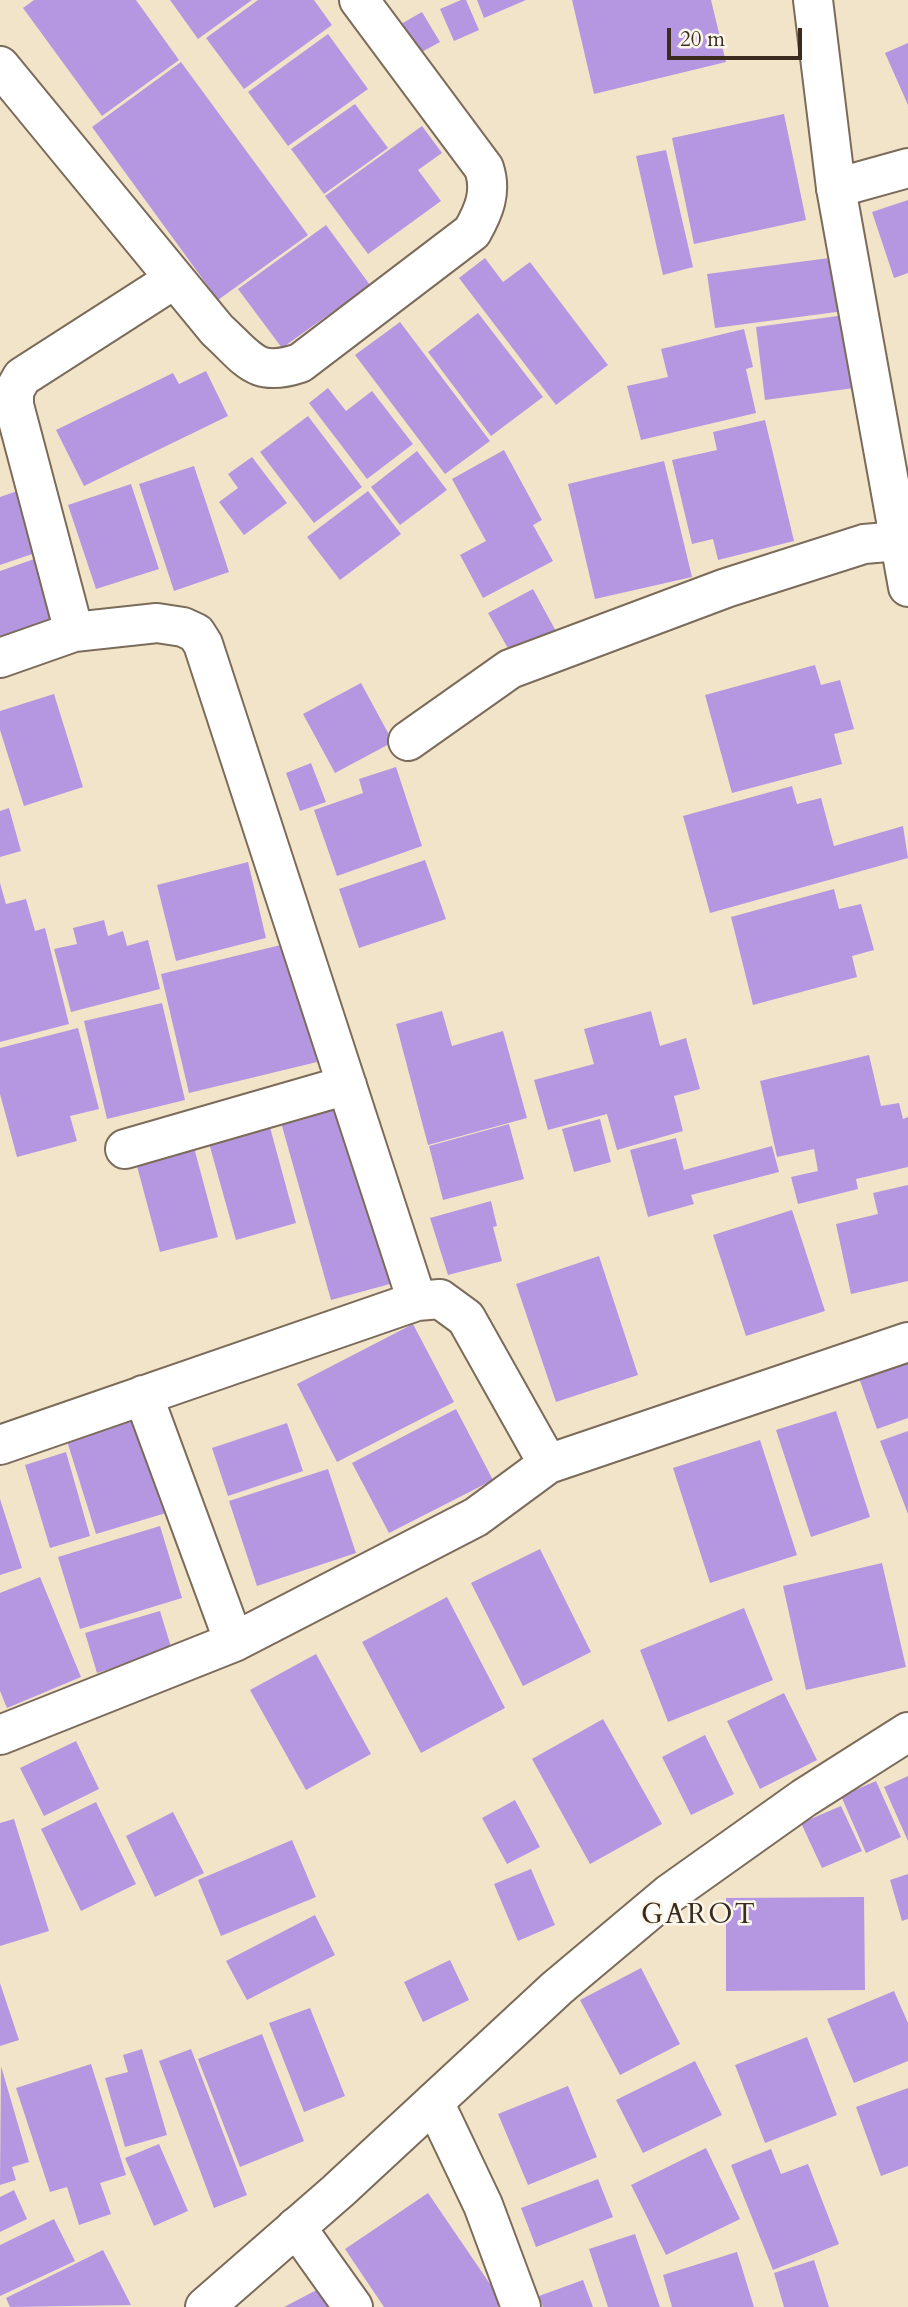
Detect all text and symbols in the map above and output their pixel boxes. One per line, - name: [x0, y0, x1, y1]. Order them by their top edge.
- scale bar: [670, 14, 805, 58]
- text: 20 m: [680, 25, 725, 54]
- district label: GAROT: [642, 1900, 756, 1934]

